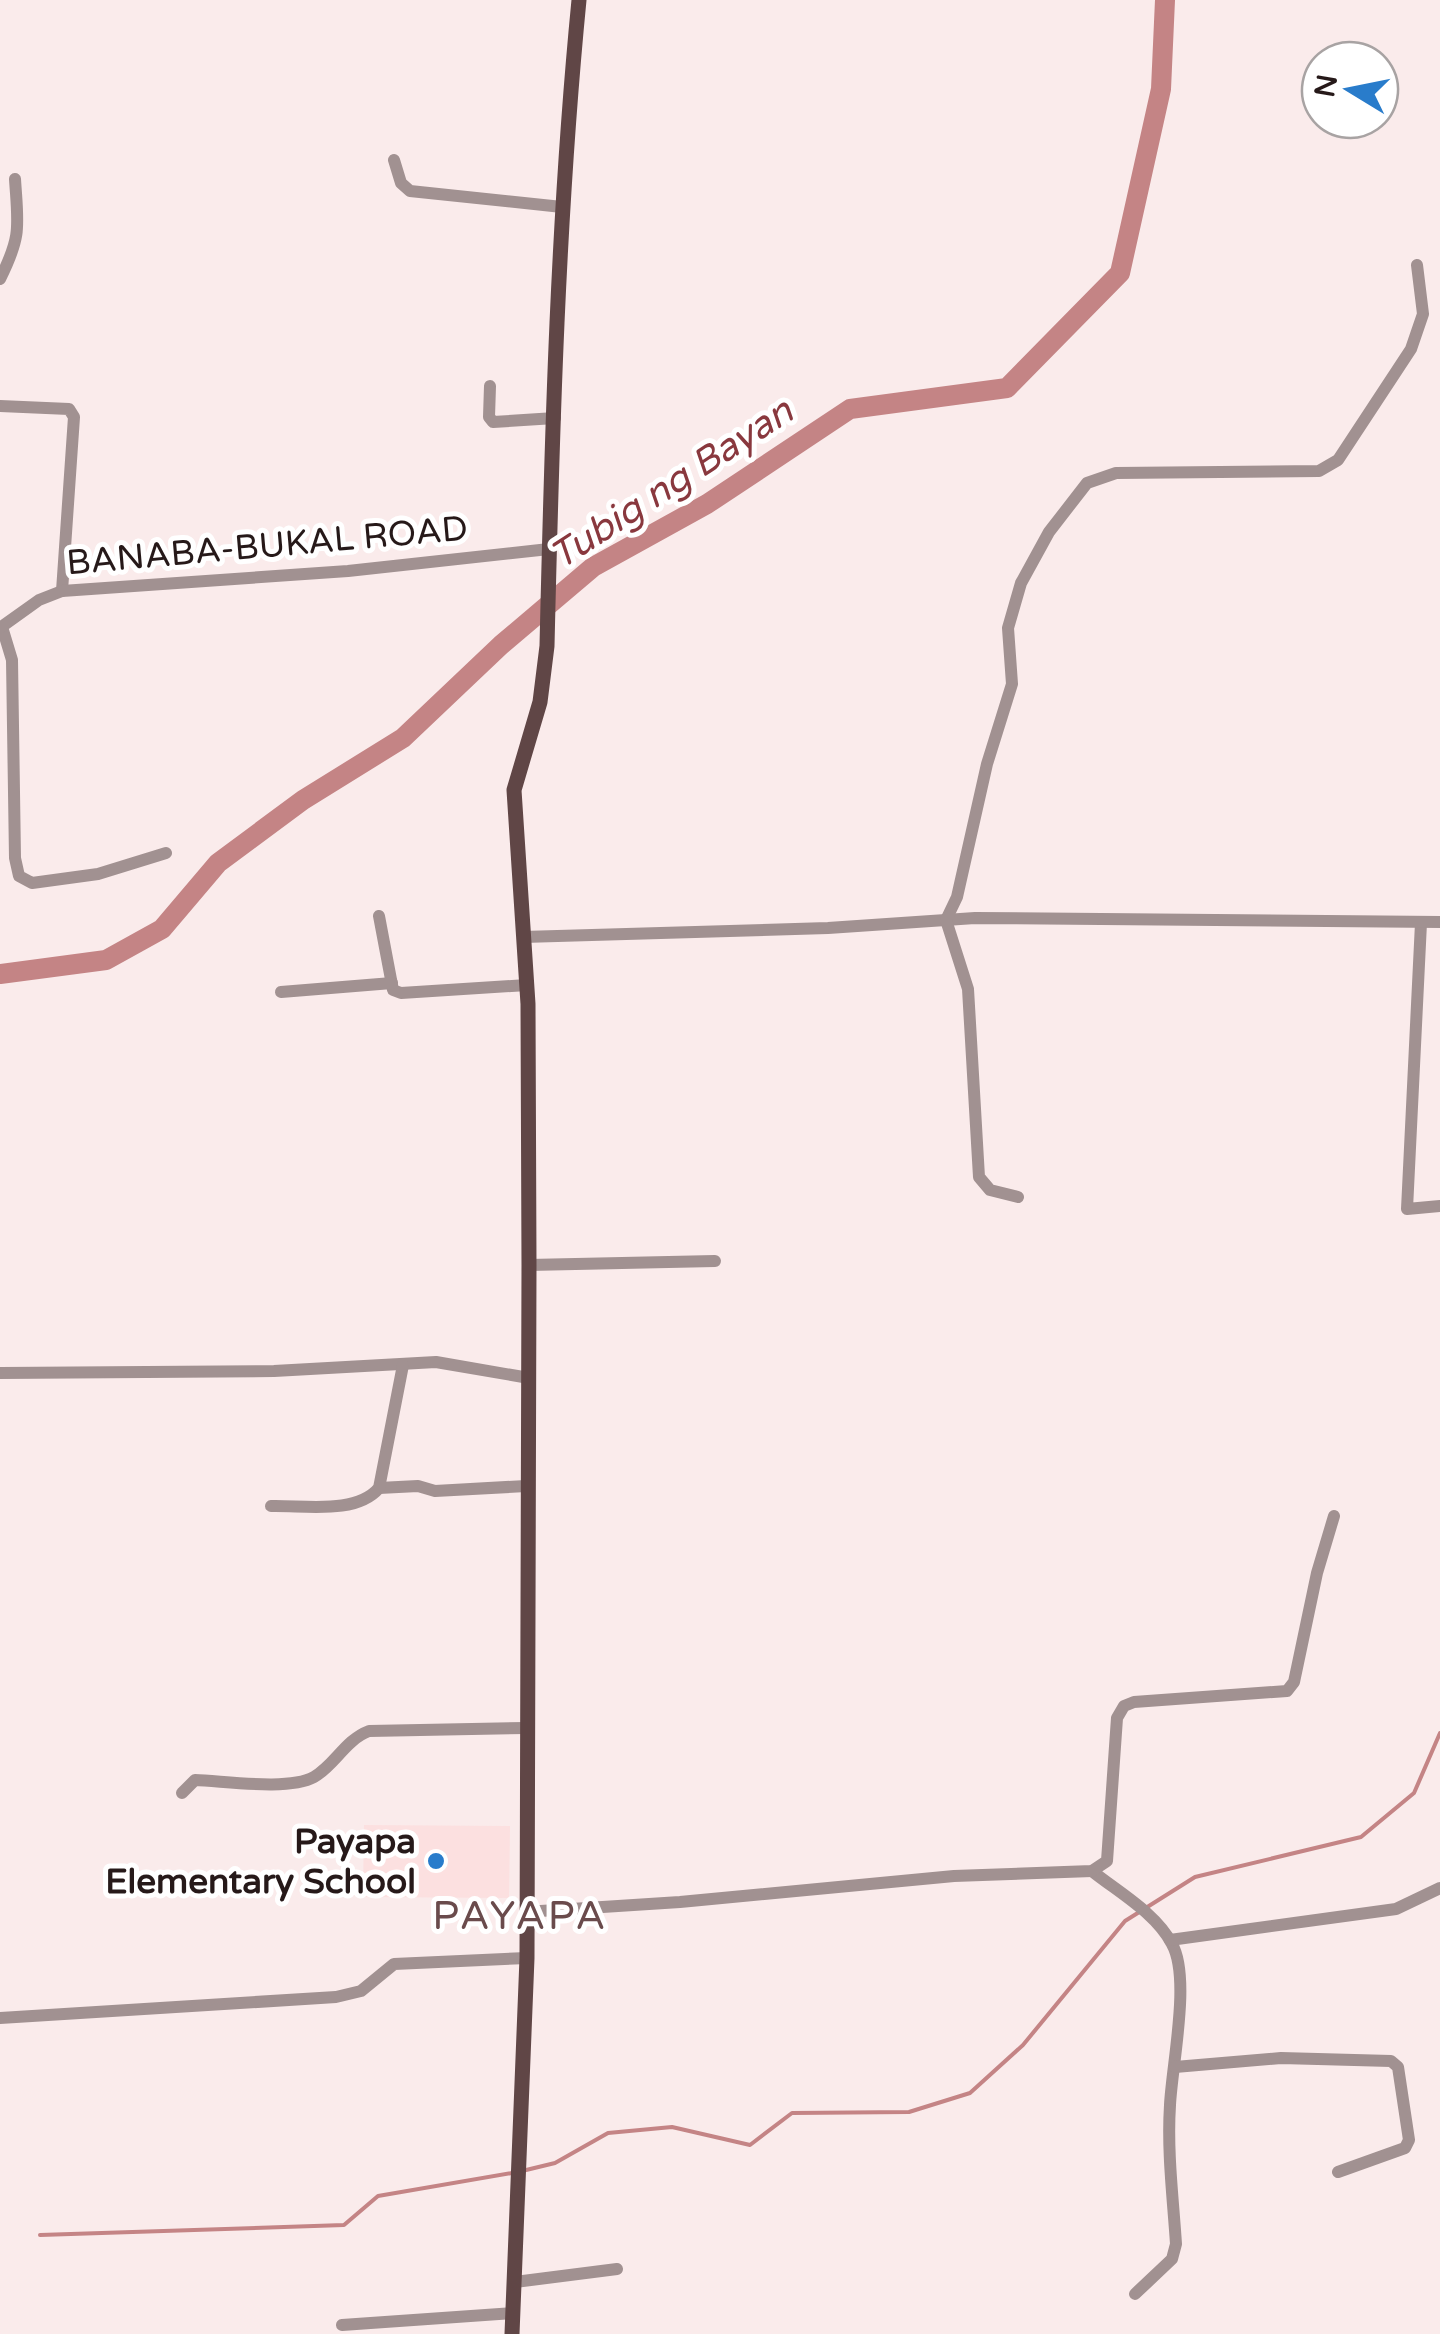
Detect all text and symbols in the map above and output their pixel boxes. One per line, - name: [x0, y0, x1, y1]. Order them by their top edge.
- north arrow: [1300, 40, 1400, 140]
- text: N: [1308, 72, 1345, 100]
- water label: Tubig ng Bayan: [541, 388, 802, 579]
- street label: BANABA-BUKAL ROAD: [65, 508, 470, 584]
- place label: Payapa Elementary School: [105, 1821, 416, 1903]
- marker: Payapa Elementary School: [425, 1850, 447, 1872]
- district label: PAYAPA: [432, 1892, 608, 1940]

